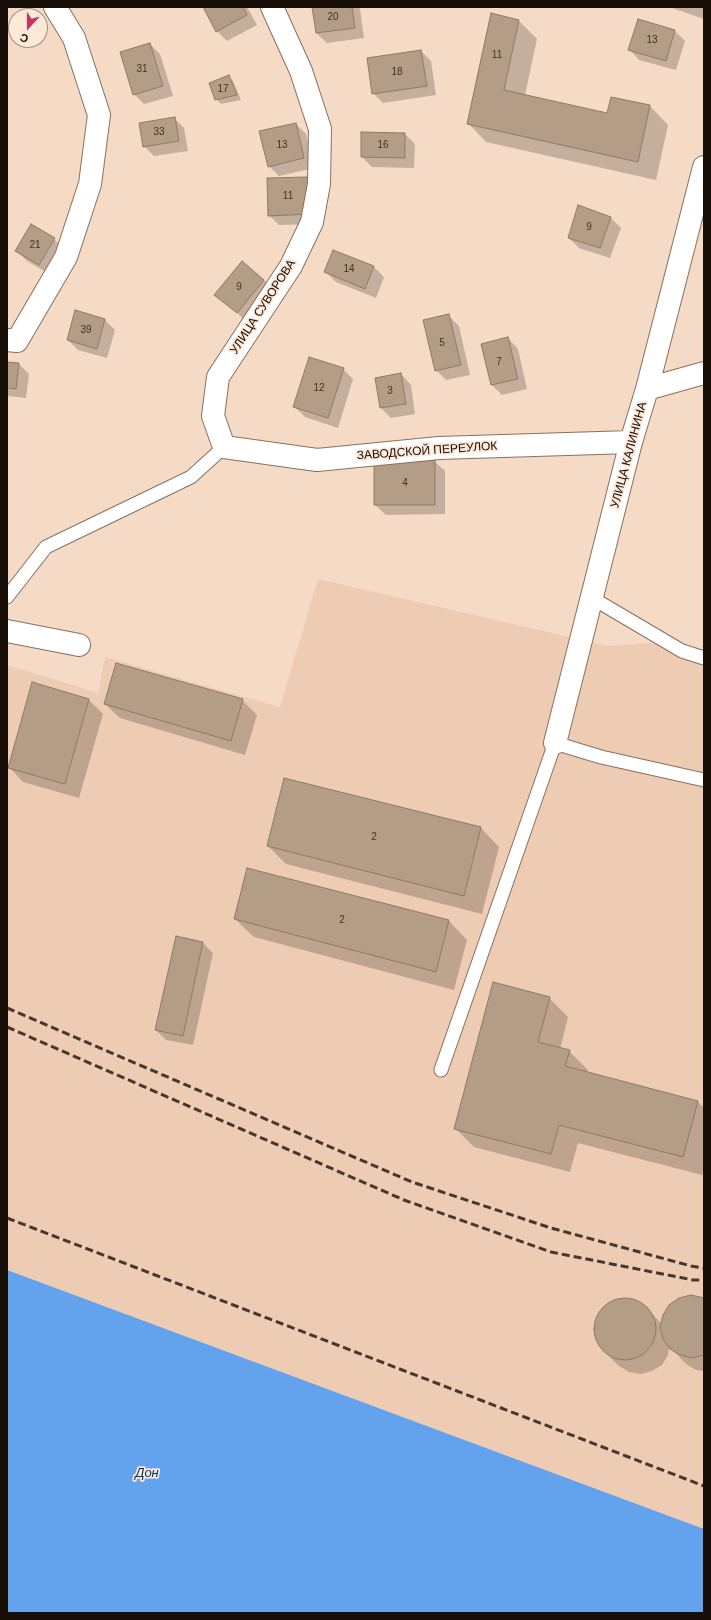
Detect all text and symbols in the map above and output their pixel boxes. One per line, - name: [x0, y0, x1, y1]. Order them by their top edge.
- north arrow: [8, 8, 48, 48]
- house number: 20: [327, 11, 339, 23]
- text: С: [18, 31, 30, 45]
- house number: 13: [646, 34, 658, 46]
- house number: 11: [492, 49, 502, 61]
- house number: 31: [136, 63, 148, 75]
- house number: 18: [391, 66, 403, 78]
- house number: 17: [217, 83, 229, 95]
- house number: 33: [153, 126, 165, 138]
- house number: 13: [276, 139, 288, 151]
- house number: 16: [377, 139, 389, 151]
- house number: 11: [283, 190, 293, 202]
- house number: 9: [586, 221, 592, 233]
- house number: 21: [29, 239, 41, 251]
- street label: УЛИЦА СУВОРОВА: [227, 257, 299, 357]
- house number: 14: [343, 263, 355, 275]
- house number: 9: [236, 281, 242, 293]
- house number: 39: [80, 324, 92, 336]
- house number: 5: [439, 337, 445, 349]
- house number: 7: [496, 356, 502, 368]
- house number: 12: [313, 382, 325, 394]
- house number: 3: [387, 385, 393, 397]
- street label: УЛИЦА КАЛИНИНА: [608, 400, 650, 510]
- street label: ЗАВОДСКОЙ ПЕРЕУЛОК: [356, 439, 498, 463]
- house number: 4: [402, 477, 408, 489]
- house number: 2: [371, 831, 377, 843]
- house number: 2: [339, 914, 345, 926]
- water label: Дон: [135, 1465, 159, 1481]

